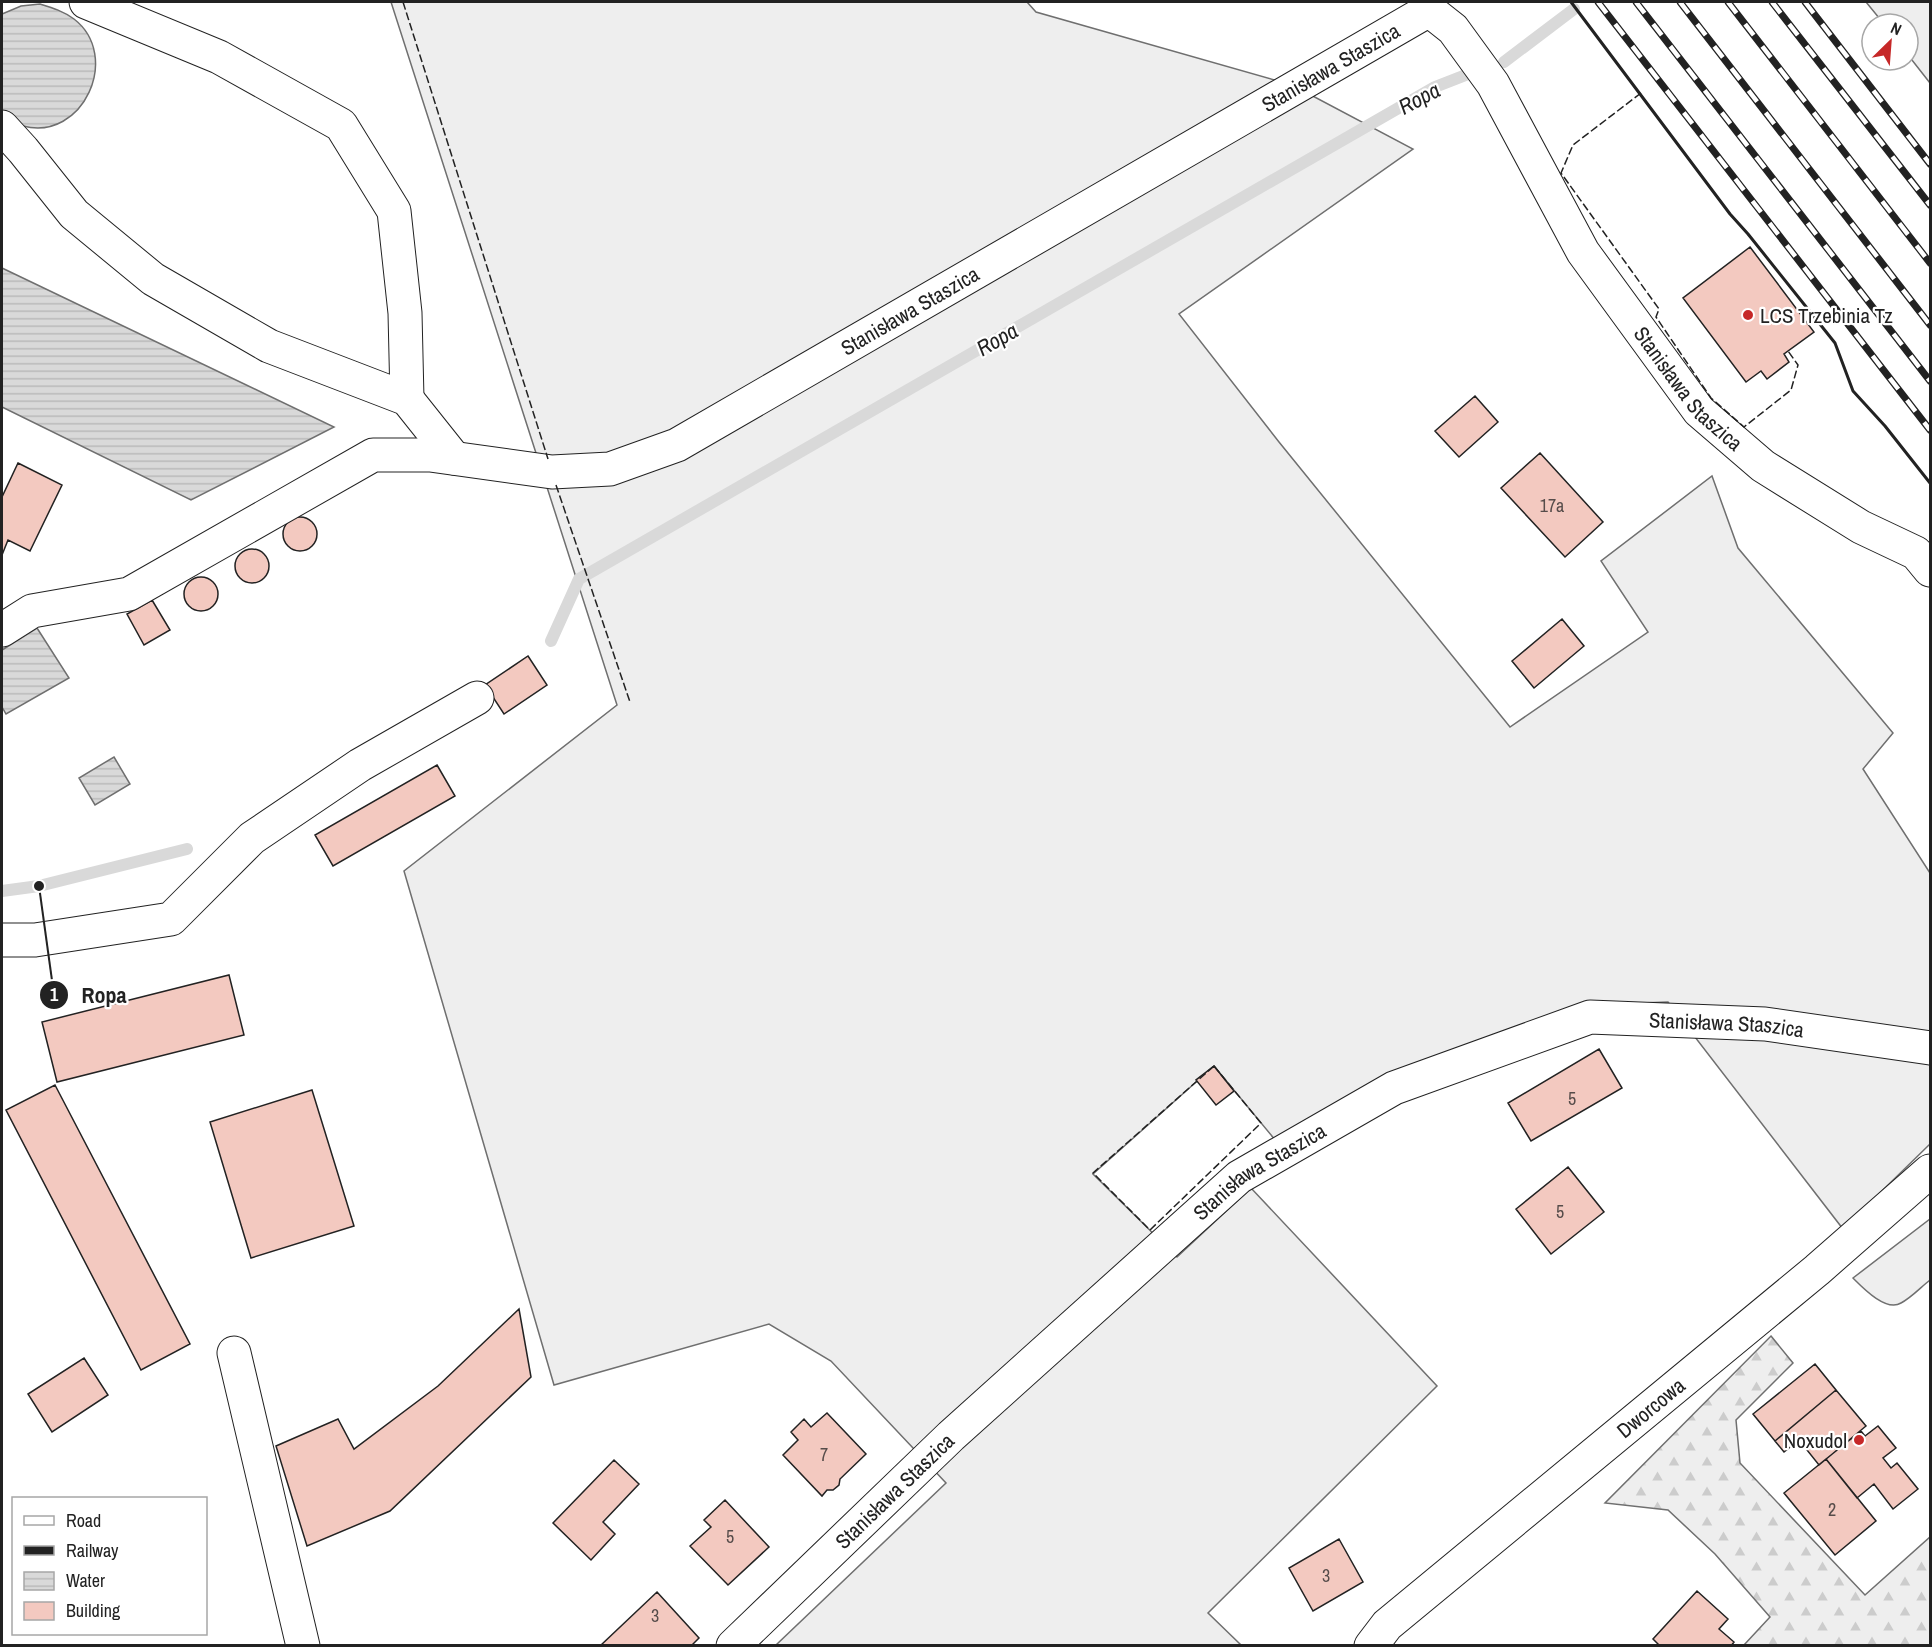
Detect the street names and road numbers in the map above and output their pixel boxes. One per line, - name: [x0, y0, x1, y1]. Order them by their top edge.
- street label: Stanisława Staszica: [1256, 15, 1405, 118]
- street label: Stanisława Staszica: [835, 259, 984, 362]
- street label: Stanisława Staszica: [1627, 320, 1749, 457]
- street label: Stanisława Staszica: [1649, 1005, 1806, 1044]
- street label: Stanisława Staszica: [1186, 1116, 1331, 1226]
- street label: Dworcowa: [1610, 1370, 1691, 1444]
- street label: Stanisława Staszica: [828, 1426, 961, 1555]

